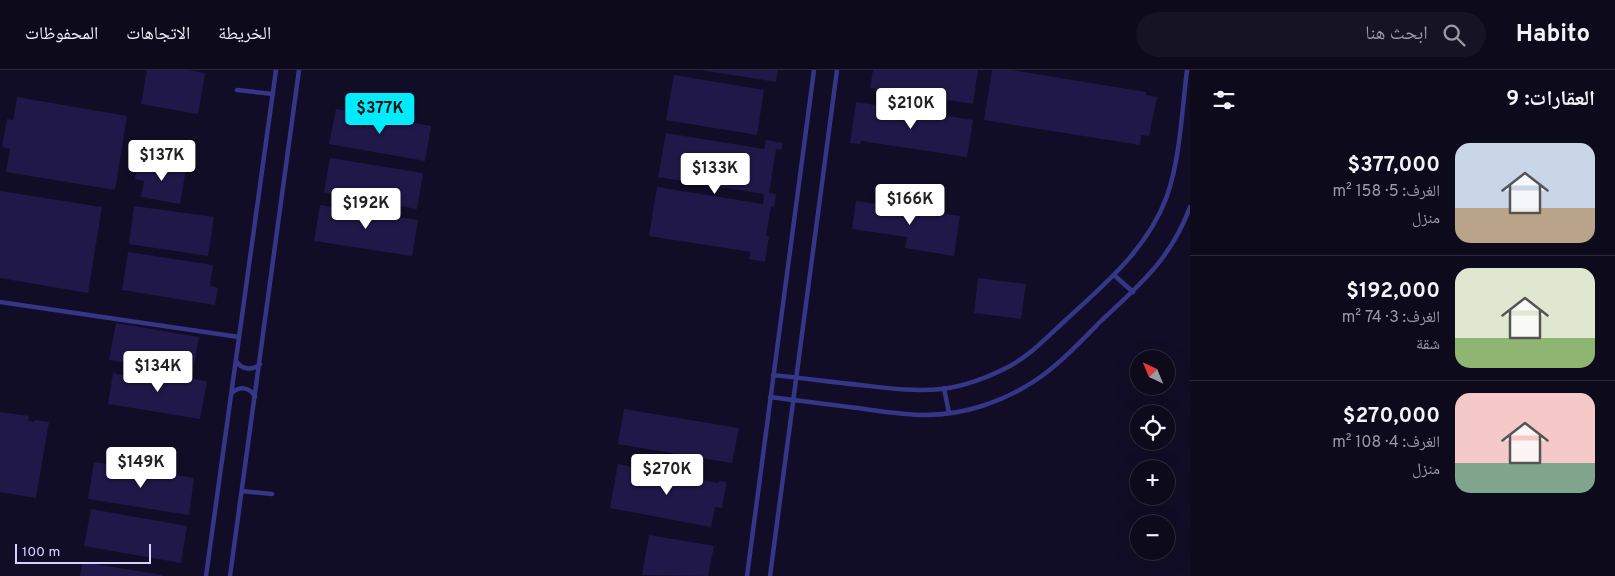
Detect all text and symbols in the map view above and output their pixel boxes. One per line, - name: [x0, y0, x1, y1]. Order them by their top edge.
- search box: [1136, 12, 1486, 57]
- text: Habito: [1516, 20, 1590, 50]
- icon: search: [1440, 21, 1468, 49]
- text: ابحث هنا: [1365, 22, 1428, 46]
- text: المحفوظات: [25, 23, 98, 46]
- text: الاتجاهات: [126, 23, 190, 46]
- text: الخريطة: [218, 23, 271, 46]
- icon: filters: [1210, 86, 1238, 114]
- text: العقارات: 9: [1506, 86, 1595, 113]
- pin: $210K: [876, 88, 946, 130]
- pin: $377K: [345, 92, 415, 135]
- text: $210K: [887, 94, 935, 114]
- text: $377K: [356, 99, 404, 119]
- pin: $137K: [127, 140, 197, 182]
- text: $137K: [139, 146, 185, 166]
- pin: $133K: [680, 152, 750, 195]
- text: $377,000: [1348, 152, 1440, 179]
- text: $133K: [692, 159, 738, 179]
- icon: home: [1495, 163, 1555, 223]
- text: الغرف: 5 · 158 m²: [1333, 182, 1440, 202]
- pin: $166K: [875, 184, 945, 226]
- pin: $192K: [331, 188, 401, 230]
- text: $166K: [886, 190, 934, 210]
- text: $192K: [343, 194, 390, 214]
- text: منزل: [1412, 209, 1440, 229]
- text: $192,000: [1346, 278, 1440, 305]
- icon: home: [1495, 288, 1555, 348]
- text: الغرف: 3 · 74 m²: [1342, 308, 1440, 328]
- text: شقة: [1416, 335, 1440, 355]
- pin: $134K: [123, 350, 193, 393]
- north arrow: [1130, 350, 1175, 395]
- map controls: [1130, 350, 1175, 560]
- text: $134K: [134, 357, 182, 377]
- text: $270,000: [1343, 403, 1440, 430]
- button: locate: [1130, 405, 1175, 450]
- icon: home: [1495, 413, 1555, 473]
- text: الغرف: 4 · 108 m²: [1332, 433, 1440, 453]
- pin: $149K: [106, 446, 176, 489]
- text: $149K: [117, 453, 165, 473]
- pin: $270K: [632, 454, 702, 496]
- text: $270K: [642, 460, 692, 480]
- button: +: [1130, 460, 1175, 505]
- text: منزل: [1412, 460, 1440, 480]
- button: −: [1130, 515, 1175, 560]
- scale bar: [15, 541, 151, 564]
- text: 100 m: [22, 544, 60, 561]

